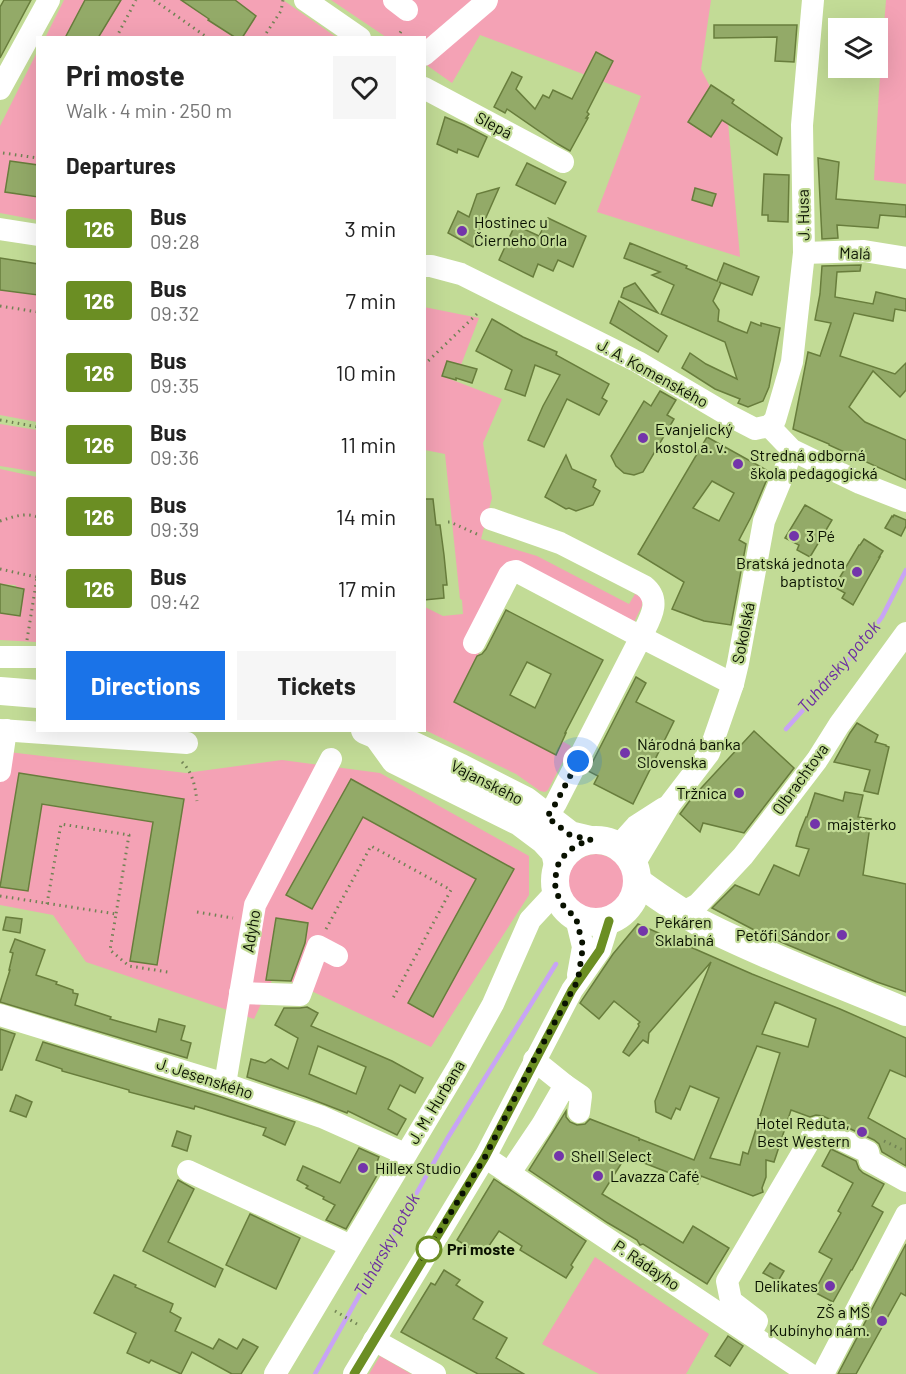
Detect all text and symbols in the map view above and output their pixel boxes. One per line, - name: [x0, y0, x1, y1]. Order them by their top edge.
- map controls: [828, 18, 888, 78]
- button: layers: [828, 18, 888, 78]
- button: heart: [333, 56, 396, 119]
- text: Pri moste: [66, 58, 185, 92]
- text: Walk · 4 min · 250 m: [66, 98, 232, 122]
- street label: Slepá: [473, 107, 516, 142]
- text: Departures: [66, 152, 176, 178]
- street label: J. Husa: [793, 189, 812, 241]
- text: Bus: [150, 203, 187, 229]
- place label: Hostinec u Čierneho Orla: [474, 212, 567, 249]
- text: 3 min: [345, 215, 396, 241]
- text: 126: [84, 216, 114, 241]
- marker: Hostinec u Čierneho Orla: [455, 224, 469, 238]
- text: 09:28: [150, 229, 200, 253]
- street label: Malá: [839, 242, 871, 263]
- text: Bus: [150, 275, 187, 301]
- text: 7 min: [346, 287, 396, 313]
- text: 126: [84, 288, 114, 313]
- text: 09:32: [150, 301, 200, 325]
- street label: J. A. Komenského: [595, 334, 712, 411]
- text: Bus: [150, 347, 187, 373]
- text: 10 min: [336, 359, 396, 385]
- text: 126: [84, 360, 114, 385]
- text: 09:35: [150, 373, 199, 397]
- text: Bus: [150, 419, 187, 445]
- place label: Evanjelický kostol a. v.: [655, 419, 733, 456]
- text: 11 min: [340, 431, 396, 457]
- marker: Evanjelický kostol a. v.: [636, 431, 650, 445]
- text: 126: [84, 432, 114, 457]
- text: 09:36: [150, 445, 199, 469]
- place label: Stredná odborná škola pedagogická: [750, 445, 878, 482]
- marker: Stredná odborná škola pedagogická: [731, 457, 745, 471]
- text: Bus: [150, 491, 187, 517]
- text: 14 min: [336, 503, 396, 529]
- text: 126: [84, 504, 114, 529]
- text: 09:39: [150, 517, 199, 541]
- place label: 3 Pé: [806, 526, 835, 545]
- marker: 3 Pé: [787, 529, 801, 543]
- place label: Bratská jednota baptistov: [736, 553, 845, 590]
- text: Bus: [150, 563, 187, 589]
- marker: Bratská jednota baptistov: [850, 565, 864, 579]
- text: 17 min: [338, 575, 396, 601]
- text: 126: [84, 576, 114, 601]
- text: 09:42: [150, 589, 200, 613]
- street label: Sokolská: [727, 601, 758, 665]
- water label: Tuhársky potok: [792, 615, 884, 717]
- button: Directions: [66, 651, 225, 720]
- button: Tickets: [237, 651, 396, 720]
- place label: Národná banka Slovenska: [637, 734, 741, 771]
- street label: Olbrachtova: [768, 740, 832, 818]
- your location: [563, 746, 593, 776]
- marker: Národná banka Slovenska: [618, 746, 632, 760]
- street label: Vajanského: [448, 755, 527, 808]
- place label: Tržnica: [677, 783, 727, 802]
- marker: Tržnica: [732, 786, 746, 800]
- place label: majsterko: [827, 814, 896, 833]
- marker: majsterko: [808, 817, 822, 831]
- street label: Adyho: [237, 908, 264, 954]
- place label: Pekáren Sklabiná: [655, 912, 714, 949]
- marker: Pekáren Sklabiná: [636, 924, 650, 938]
- place label: Petőfi Sándor: [736, 925, 830, 944]
- marker: Petőfi Sándor: [835, 928, 849, 942]
- street label: J. Jesenského: [155, 1053, 256, 1102]
- street label: J. M. Hurbana: [403, 1056, 468, 1147]
- place label: Hotel Reduta, Best Western: [756, 1113, 850, 1150]
- marker: Hotel Reduta, Best Western: [855, 1125, 869, 1139]
- place label: Shell Select: [571, 1146, 652, 1165]
- marker: Shell Select: [552, 1149, 566, 1163]
- place label: Hillex Studio: [375, 1158, 461, 1177]
- marker: Hillex Studio: [356, 1161, 370, 1175]
- place label: Lavazza Café: [610, 1166, 700, 1185]
- marker: Lavazza Café: [591, 1169, 605, 1183]
- water label: Tuhársky potok: [349, 1189, 424, 1300]
- marker: Pri moste: [416, 1236, 442, 1262]
- street label: P. Rádayho: [611, 1236, 684, 1294]
- place label: Pri moste: [447, 1239, 515, 1258]
- place label: Delikates: [754, 1276, 818, 1295]
- marker: Delikates: [823, 1279, 837, 1293]
- place label: ZŠ a MŠ Kubínyho nám.: [769, 1302, 870, 1339]
- marker: ZŠ a MŠ Kubínyho nám.: [875, 1314, 889, 1328]

